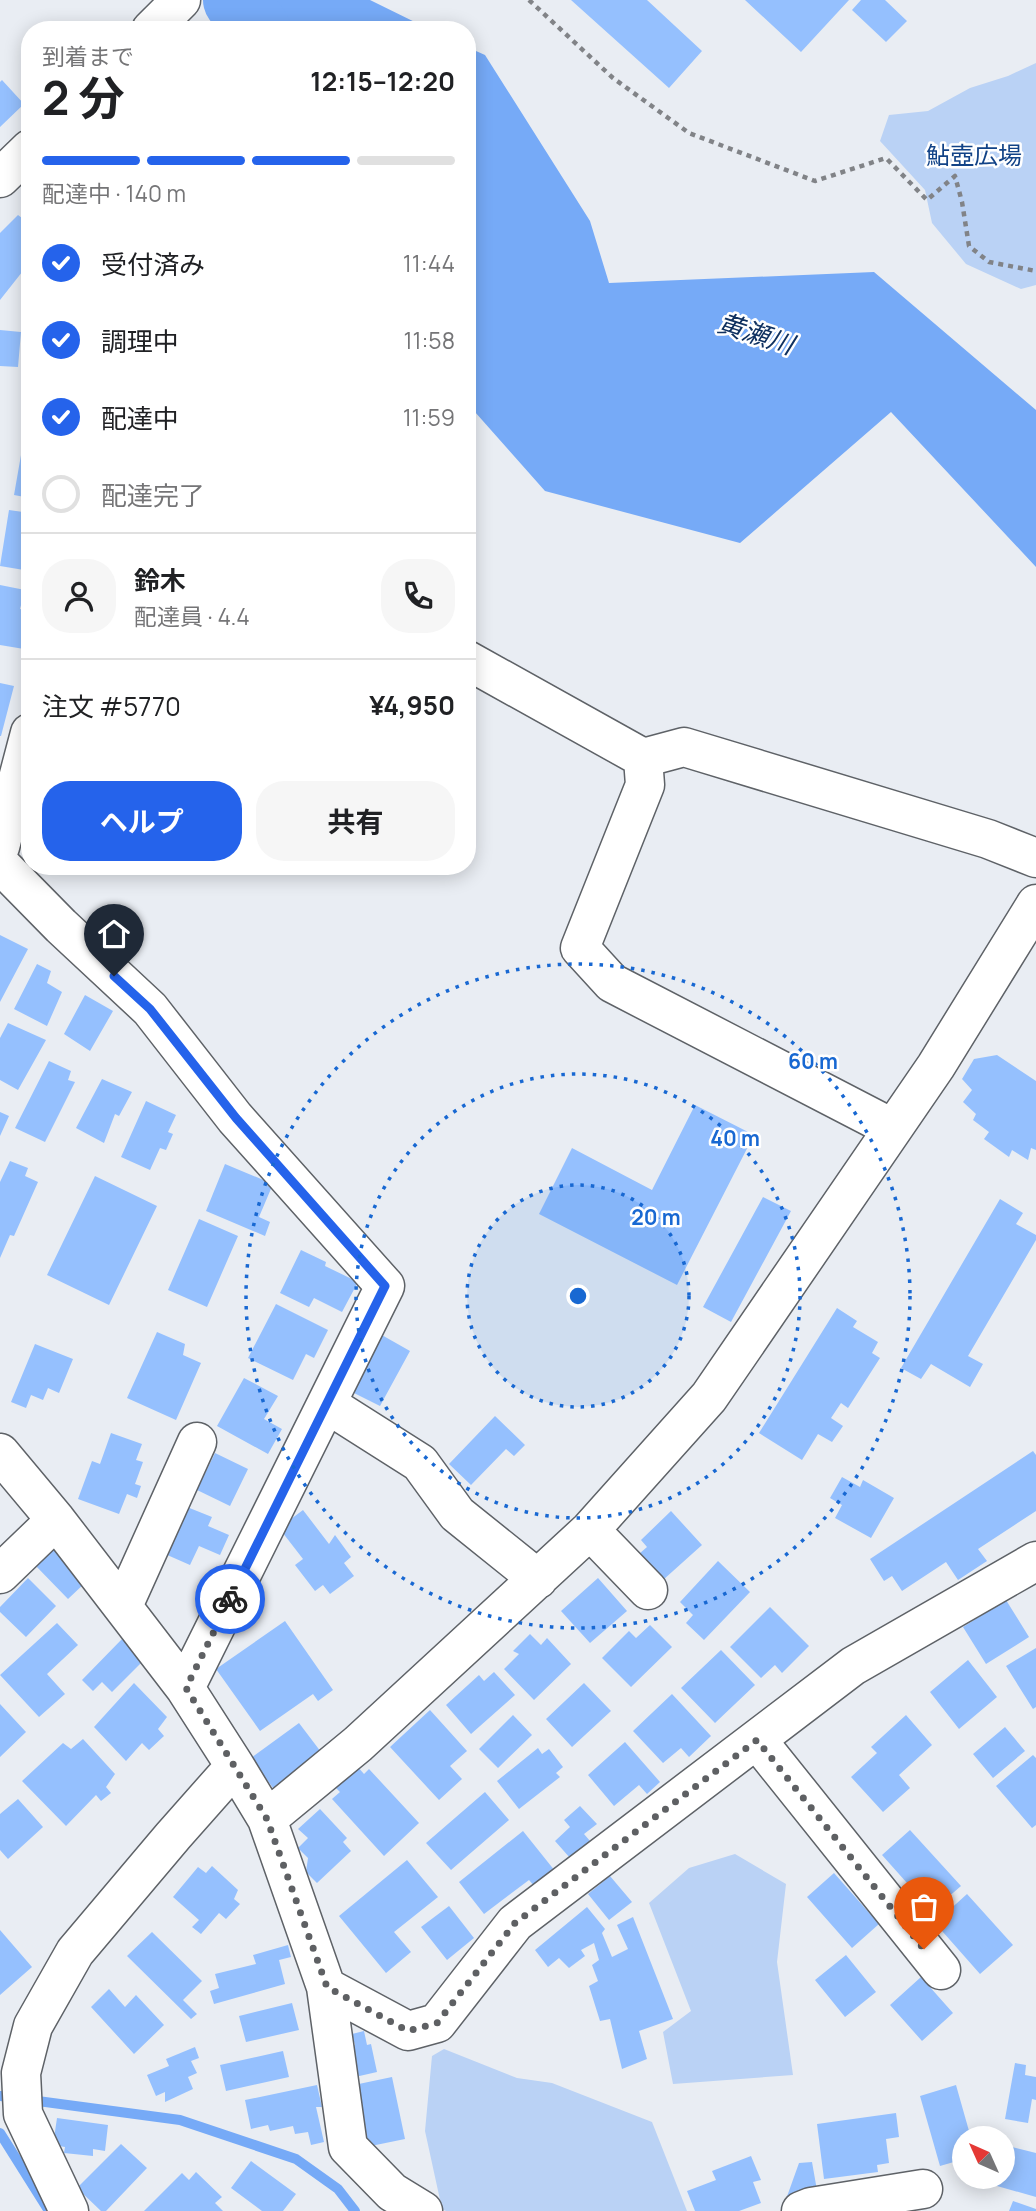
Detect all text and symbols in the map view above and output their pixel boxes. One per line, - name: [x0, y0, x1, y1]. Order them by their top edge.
- text: 到着まで: [42, 40, 134, 72]
- text: 12:15–12:20: [310, 63, 455, 99]
- text: 2 分: [42, 66, 125, 129]
- park label: 鮎壺広場: [926, 138, 1022, 171]
- text: 配達中 · 140 m: [42, 177, 186, 209]
- icon: check: [42, 244, 80, 282]
- text: 受付済み: [101, 246, 205, 282]
- text: 11:44: [403, 247, 455, 279]
- water label: 黄瀬川: [713, 304, 801, 363]
- icon: check: [42, 321, 80, 359]
- text: 調理中: [101, 323, 179, 359]
- text: 11:58: [404, 324, 455, 356]
- icon: check: [42, 398, 80, 436]
- text: 配達中: [101, 400, 179, 436]
- text: 11:59: [403, 401, 455, 433]
- text: 配達完了: [101, 477, 205, 513]
- button: person: [42, 559, 116, 633]
- button: phone: [381, 559, 455, 633]
- text: 鈴木: [134, 562, 186, 598]
- text: 配達員 · 4.4: [134, 600, 250, 632]
- text: ¥4,950: [369, 687, 455, 723]
- text: 注文 #5770: [42, 688, 181, 724]
- button: ヘルプ: [42, 781, 242, 861]
- button: 共有: [256, 781, 455, 861]
- pin: [84, 904, 144, 976]
- icon: home: [95, 915, 133, 953]
- text: 60 m: [788, 1047, 838, 1075]
- text: 40 m: [710, 1124, 760, 1152]
- text: 20 m: [631, 1203, 681, 1231]
- centre of rings: [566, 1284, 590, 1308]
- courier: [195, 1564, 265, 1634]
- icon: bike: [211, 1580, 249, 1618]
- pin: [894, 1877, 954, 1949]
- icon: bag: [905, 1888, 943, 1926]
- north arrow: [952, 2126, 1015, 2189]
- map controls: [952, 2126, 1015, 2189]

